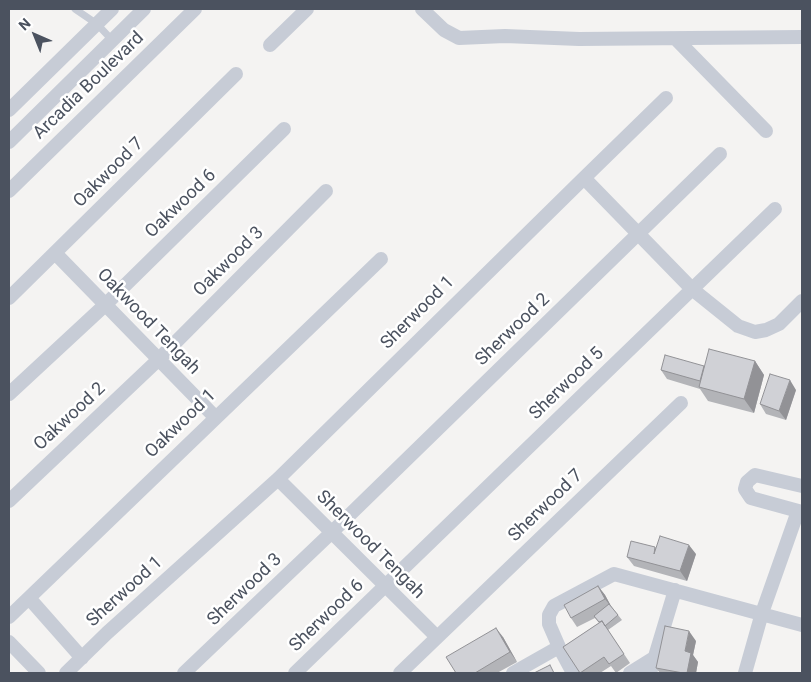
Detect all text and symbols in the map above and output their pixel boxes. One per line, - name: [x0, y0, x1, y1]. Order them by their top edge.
- north arrow: [10, 10, 60, 60]
- text: N: [15, 15, 34, 33]
- street label: Arcadia Boulevard: [29, 28, 149, 144]
- street label: Oakwood 7: [70, 134, 148, 212]
- street label: Oakwood 6: [141, 165, 221, 243]
- street label: Oakwood 3: [190, 223, 268, 301]
- street label: Oakwood Tengah: [92, 264, 204, 380]
- street label: Sherwood 1: [377, 272, 459, 354]
- street label: Sherwood 2: [471, 289, 555, 371]
- street label: Sherwood 5: [525, 343, 609, 425]
- street label: Oakwood 2: [30, 378, 110, 456]
- street label: Oakwood 1: [141, 385, 221, 463]
- street label: Sherwood 7: [504, 465, 588, 547]
- street label: Sherwood Tengah: [311, 486, 429, 604]
- street label: Sherwood 3: [203, 549, 287, 631]
- street label: Sherwood 1: [82, 552, 168, 632]
- street label: Sherwood 6: [285, 575, 369, 657]

